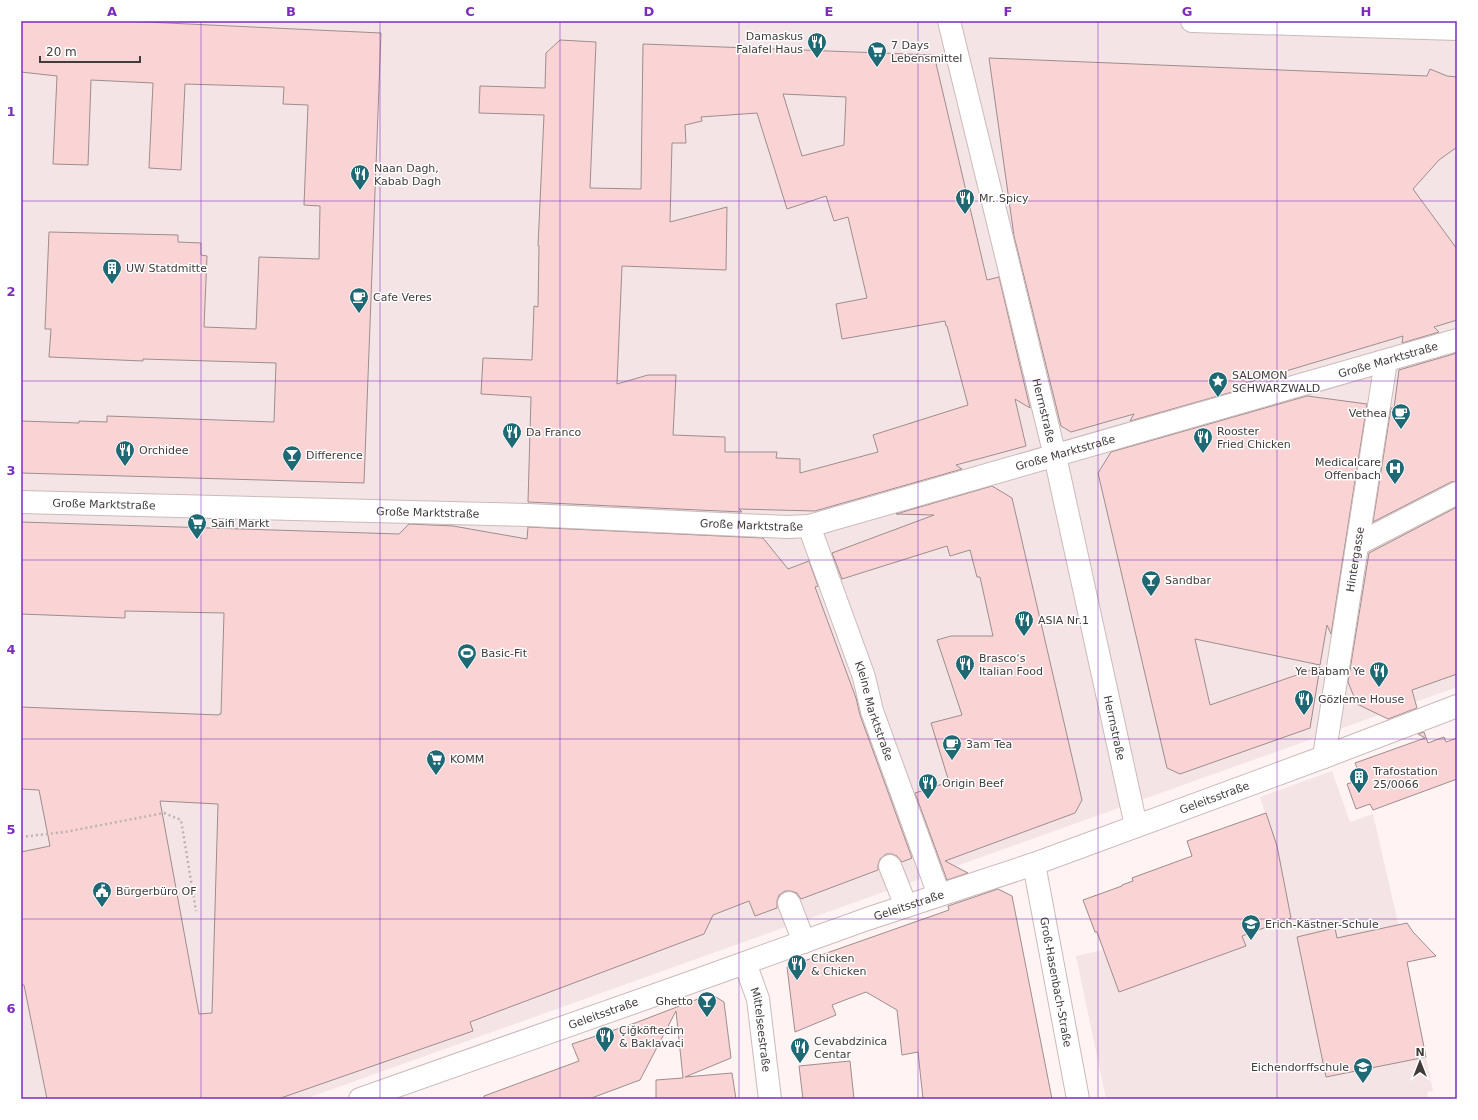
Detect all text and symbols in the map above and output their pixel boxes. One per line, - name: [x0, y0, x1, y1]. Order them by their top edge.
- text: A: [107, 4, 117, 19]
- text: B: [286, 4, 296, 19]
- text: C: [465, 4, 475, 19]
- text: D: [644, 4, 655, 19]
- text: E: [825, 4, 833, 19]
- text: F: [1004, 4, 1012, 19]
- text: G: [1182, 4, 1192, 19]
- text: H: [1361, 4, 1371, 19]
- place label: Damaskus Falafel Haus: [736, 30, 803, 56]
- restaurant icon: Damaskus Falafel Haus: [806, 31, 828, 59]
- scale bar: [40, 38, 140, 64]
- place label: 7 Days Lebensmittel: [891, 39, 962, 65]
- supermarket icon: 7 Days Lebensmittel: [866, 40, 888, 68]
- text: 20 m: [46, 45, 77, 59]
- text: 1: [6, 104, 16, 119]
- place label: Naan Dagh, Kabab Dagh: [374, 162, 441, 188]
- restaurant icon: Naan Dagh, Kabab Dagh: [349, 163, 371, 191]
- restaurant icon: Mr. Spicy: [954, 187, 976, 215]
- place label: Mr. Spicy: [979, 192, 1029, 205]
- building icon: UW Statdmitte: [101, 257, 123, 285]
- place label: UW Statdmitte: [126, 262, 207, 275]
- text: 2: [6, 284, 16, 299]
- cafe icon: Cafe Veres: [348, 286, 370, 314]
- place label: Cafe Veres: [373, 291, 432, 304]
- street label: Große Marktstraße: [1337, 340, 1440, 381]
- place label: SALOMON SCHWARZWALD: [1232, 369, 1320, 395]
- place icon: SALOMON SCHWARZWALD: [1207, 370, 1229, 398]
- street label: Herrnstraße: [1029, 377, 1058, 444]
- cafe icon: Vethea: [1390, 402, 1412, 430]
- place label: Vethea: [1349, 407, 1387, 420]
- restaurant icon: Da Franco: [501, 421, 523, 449]
- place label: Rooster Fried Chicken: [1217, 425, 1291, 451]
- place label: Da Franco: [526, 426, 582, 439]
- restaurant icon: Rooster Fried Chicken: [1192, 426, 1214, 454]
- street label: Große Marktstraße: [1014, 432, 1117, 473]
- restaurant icon: Orchidee: [114, 439, 136, 467]
- place label: Orchidee: [139, 444, 189, 457]
- bar icon: Difference: [281, 444, 303, 472]
- place label: Difference: [306, 449, 363, 462]
- place label: Medicalcare Offenbach: [1315, 456, 1381, 482]
- hospital icon: Medicalcare Offenbach: [1384, 457, 1406, 485]
- text: 3: [6, 463, 16, 478]
- street label: Große Marktstraße: [52, 497, 156, 512]
- street label: Große Marktstraße: [376, 505, 480, 521]
- supermarket icon: Saifi Markt: [186, 512, 208, 540]
- place label: Saifi Markt: [211, 517, 270, 530]
- street label: Große Marktstraße: [700, 517, 804, 534]
- street label: Hintergasse: [1344, 526, 1367, 593]
- bar icon: Sandbar: [1140, 569, 1162, 597]
- place label: Sandbar: [1165, 574, 1211, 587]
- restaurant icon: ASIA Nr.1: [1013, 609, 1035, 637]
- place label: ASIA Nr.1: [1038, 614, 1089, 627]
- text: 4: [6, 642, 16, 657]
- sports icon: Basic-Fit: [456, 642, 478, 670]
- place label: Basic-Fit: [481, 647, 528, 660]
- place label: Brasco‘s Italian Food: [979, 652, 1043, 678]
- restaurant icon: Brasco‘s Italian Food: [954, 653, 976, 681]
- street label: Kleine Marktstraße: [852, 659, 896, 763]
- restaurant icon: Ye Babam Ye: [1368, 660, 1390, 688]
- place label: Ye Babam Ye: [1294, 665, 1365, 678]
- restaurant icon: Gözleme House: [1293, 688, 1315, 716]
- place label: Gözleme House: [1318, 693, 1405, 706]
- street label: Herrnstraße: [1101, 694, 1127, 762]
- cafe icon: 3am Tea: [941, 733, 963, 761]
- place label: 3am Tea: [966, 738, 1012, 751]
- supermarket icon: KOMM: [425, 748, 447, 776]
- place label: KOMM: [450, 753, 484, 766]
- place label: Trafostation 25/0066: [1372, 765, 1438, 791]
- building icon: Trafostation 25/0066: [1348, 766, 1370, 794]
- restaurant icon: Origin Beef: [917, 772, 939, 800]
- place label: Origin Beef: [942, 777, 1005, 790]
- street label: Geleitsstraße: [1178, 779, 1251, 817]
- text: 5: [6, 822, 16, 837]
- public building icon: Bürgerbüro OF: [91, 880, 113, 908]
- place label: Bürgerbüro OF: [116, 885, 197, 898]
- street label: Geleitsstraße: [872, 888, 946, 923]
- school or university icon: Erich-Kästner-Schule: [1240, 913, 1262, 941]
- street label: Groß-Hasenbach-Straße: [1037, 916, 1074, 1048]
- place label: Erich-Kästner-Schule: [1265, 918, 1379, 931]
- place label: Chicken & Chicken: [811, 952, 867, 978]
- restaurant icon: Chicken & Chicken: [786, 953, 808, 981]
- street label: Mittelseestraße: [747, 986, 773, 1073]
- bar icon: Ghetto: [696, 990, 718, 1018]
- street label: Geleitsstraße: [567, 995, 640, 1032]
- place label: Ghetto: [655, 995, 693, 1008]
- text: 6: [6, 1001, 16, 1016]
- place label: Çiğköftecim & Baklavaci: [619, 1024, 684, 1050]
- restaurant icon: Çiğköftecim & Baklavaci: [594, 1025, 616, 1053]
- place label: Cevabdzinica Centar: [814, 1035, 887, 1061]
- restaurant icon: Cevabdzinica Centar: [789, 1036, 811, 1064]
- north arrow: [1400, 1042, 1440, 1082]
- text: N: [1415, 1046, 1425, 1059]
- school or university icon: Eichendorffschule: [1352, 1056, 1374, 1084]
- place label: Eichendorffschule: [1251, 1061, 1349, 1074]

